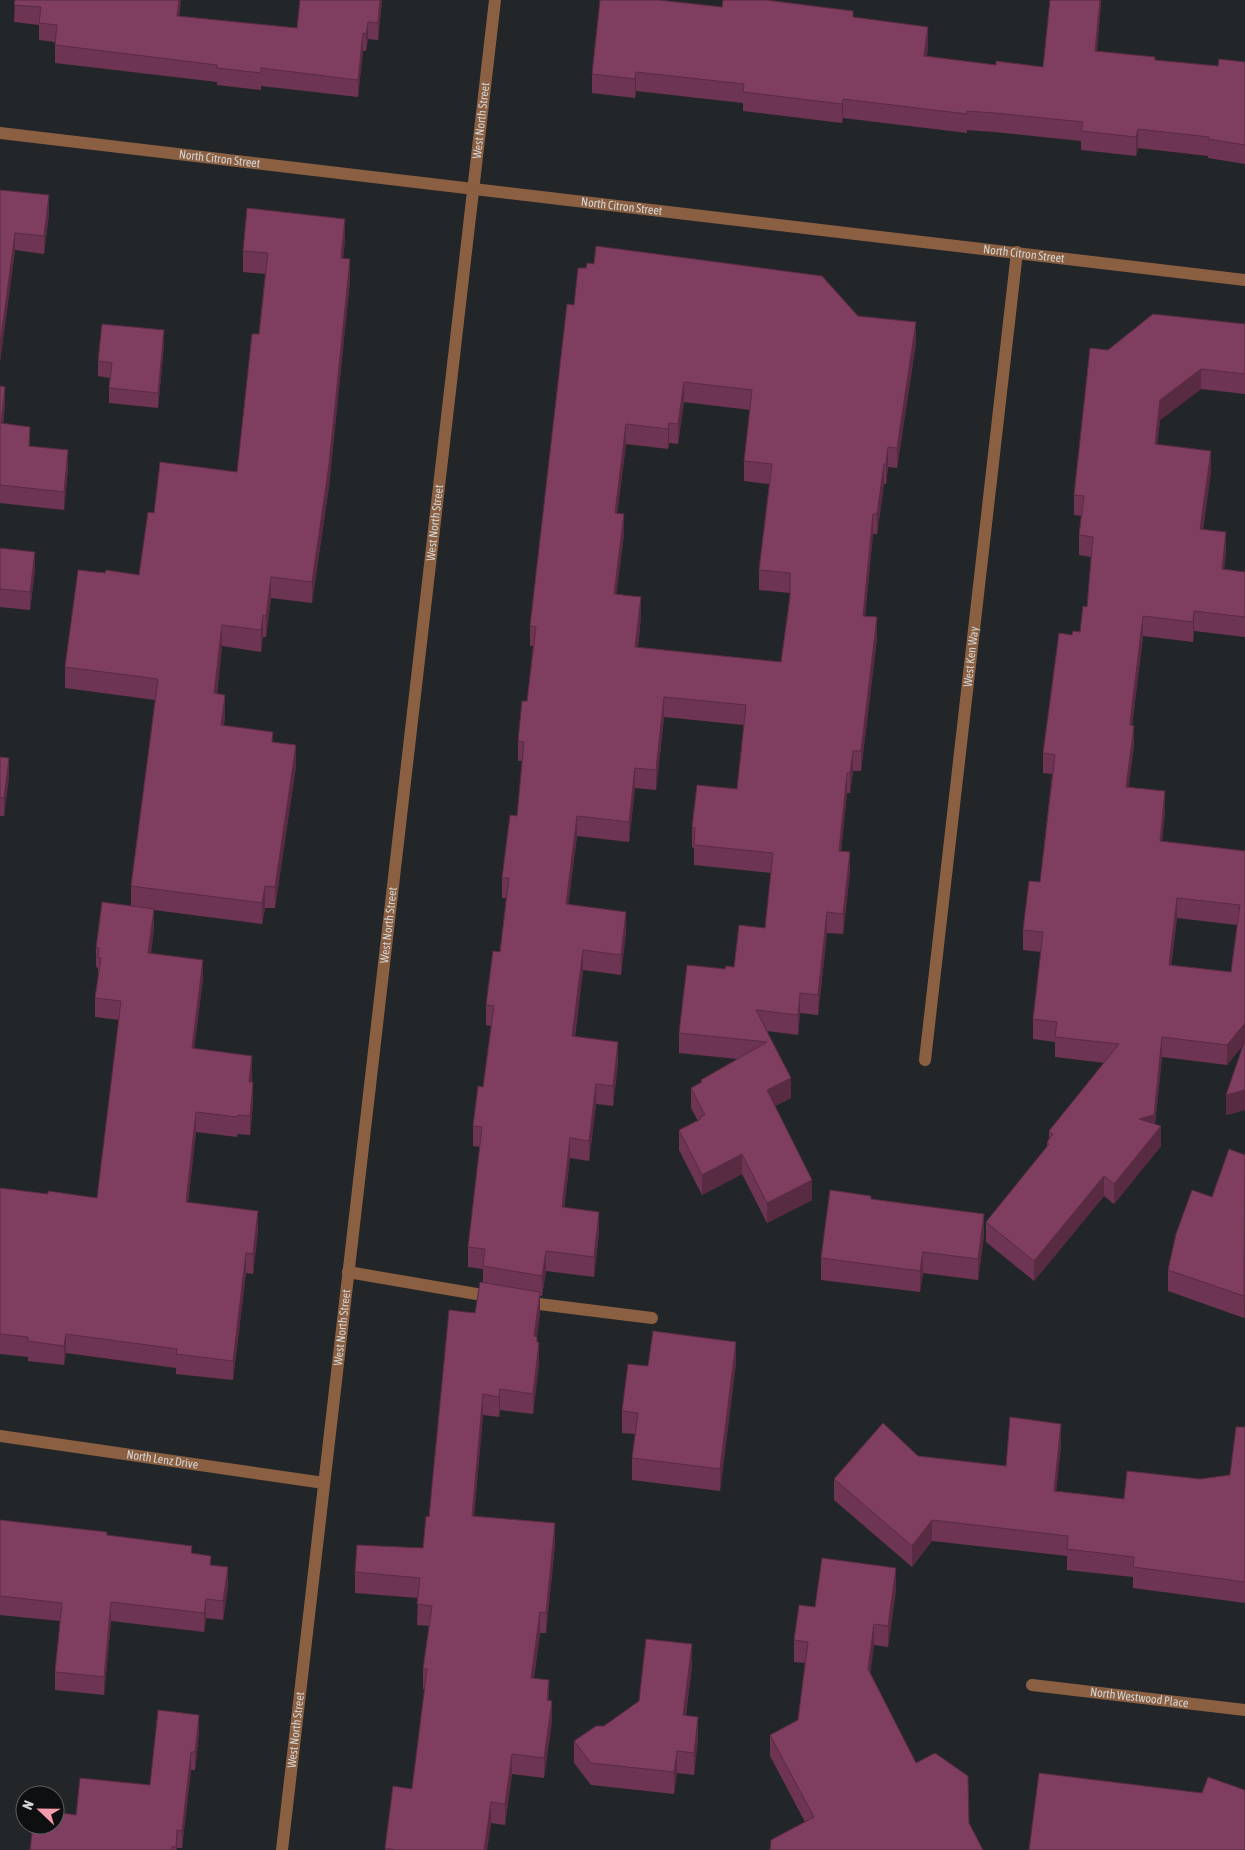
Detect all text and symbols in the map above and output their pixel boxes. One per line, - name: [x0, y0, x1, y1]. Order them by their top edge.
- street label: West North Street: [470, 81, 493, 159]
- street label: North Citron Street: [178, 147, 261, 171]
- street label: North Citron Street: [580, 195, 664, 218]
- street label: North Citron Street: [982, 242, 1066, 266]
- street label: West North Street: [423, 483, 446, 562]
- street label: West Ken Way: [961, 626, 981, 688]
- street label: West North Street: [377, 886, 400, 964]
- street label: West North Street: [331, 1288, 354, 1366]
- street label: North Lenz Drive: [125, 1447, 199, 1472]
- street label: North Westwood Place: [1089, 1685, 1189, 1710]
- street label: West North Street: [285, 1690, 307, 1769]
- north arrow: [15, 1785, 65, 1835]
- text: N: [19, 1798, 37, 1812]

